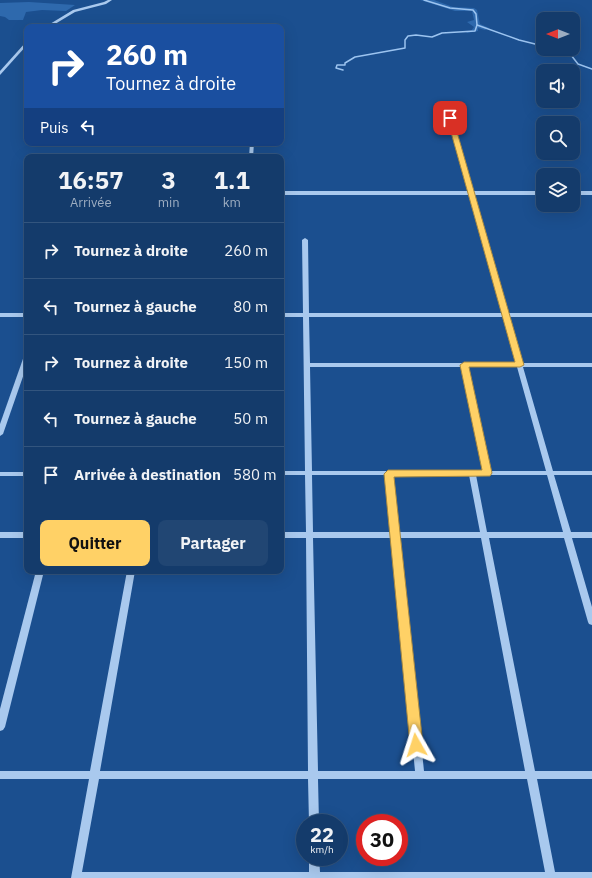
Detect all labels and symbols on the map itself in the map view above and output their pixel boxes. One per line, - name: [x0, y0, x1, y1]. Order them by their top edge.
- north arrow: [536, 12, 580, 56]
- pin: [433, 101, 467, 135]
- position arrow: [395, 724, 437, 766]
- speed limit sign: 30: [356, 814, 408, 866]

